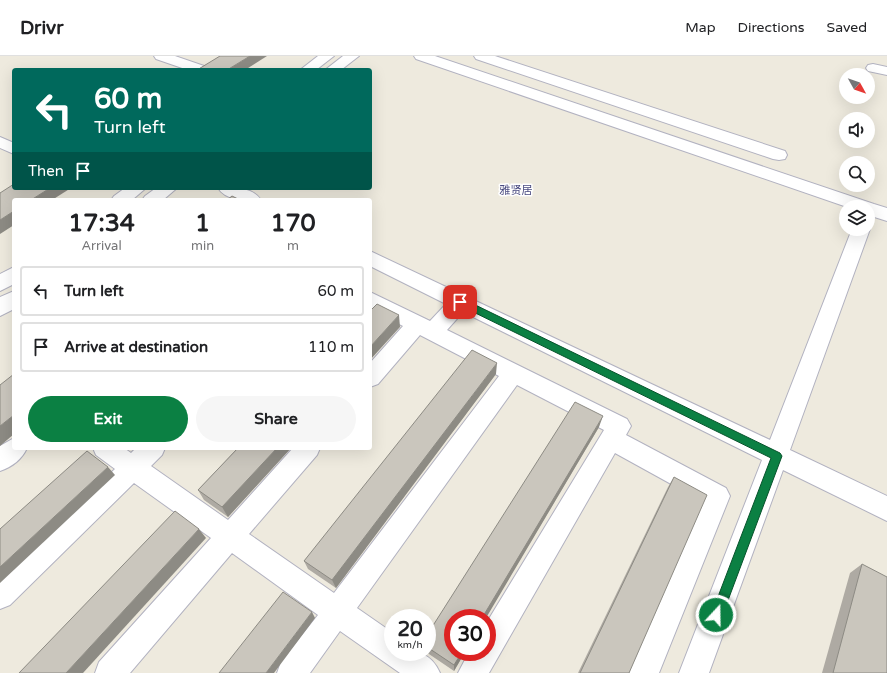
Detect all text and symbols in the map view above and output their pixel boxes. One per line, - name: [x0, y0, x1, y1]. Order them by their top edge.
- text: Drivr: [20, 17, 63, 39]
- text: Map: [685, 19, 716, 36]
- text: Directions: [738, 19, 805, 36]
- text: Saved: [827, 19, 867, 36]
- north arrow: [839, 68, 875, 104]
- map controls: [839, 68, 875, 236]
- text: 60 m: [94, 82, 162, 116]
- icon: left: [28, 84, 80, 136]
- button: sound: [839, 112, 875, 148]
- text: Turn left: [94, 116, 166, 138]
- button: search: [839, 156, 875, 192]
- icon: arrive: [72, 160, 94, 182]
- text: Then: [28, 162, 64, 180]
- district label: 雅贤居: [500, 184, 533, 197]
- button: layers: [839, 200, 875, 236]
- text: 17:34: [68, 209, 135, 238]
- text: 1: [195, 209, 210, 238]
- text: 170: [270, 209, 316, 238]
- text: Arrival: [81, 238, 122, 254]
- text: min: [191, 238, 214, 254]
- text: m: [287, 238, 299, 254]
- icon: left: [30, 280, 52, 302]
- text: Turn left: [64, 282, 124, 300]
- text: 60 m: [317, 282, 354, 300]
- pin: [443, 285, 477, 319]
- icon: arrive: [449, 291, 471, 313]
- icon: arrive: [30, 336, 52, 358]
- text: Arrive at destination: [64, 338, 208, 356]
- text: 110 m: [308, 338, 354, 356]
- button: Exit: [28, 396, 188, 442]
- button: Share: [196, 396, 356, 442]
- position arrow: [695, 594, 737, 636]
- speed limit sign: 30: [444, 609, 496, 661]
- text: 20: [397, 618, 423, 642]
- text: km/h: [397, 639, 423, 651]

